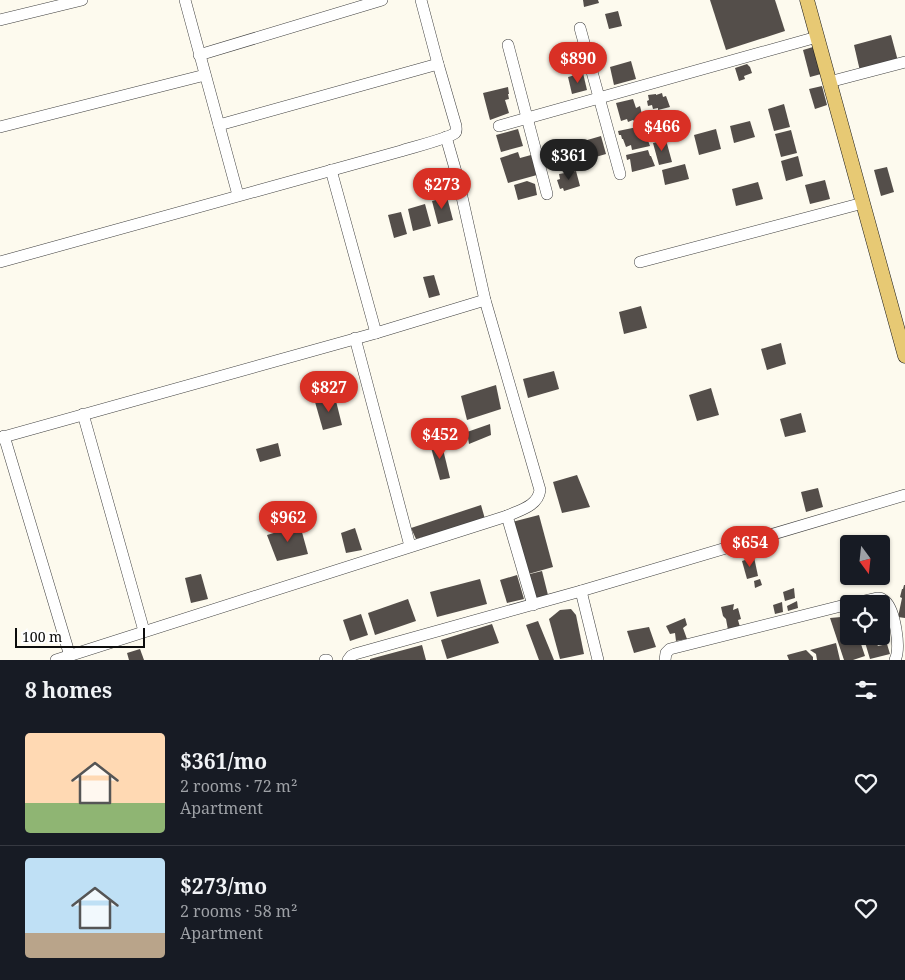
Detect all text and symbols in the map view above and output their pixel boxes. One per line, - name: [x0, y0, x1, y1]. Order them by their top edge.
- pin: $890: [548, 42, 608, 84]
- text: $890: [560, 47, 596, 69]
- pin: $466: [632, 110, 692, 152]
- text: $466: [644, 115, 680, 137]
- pin: $361: [539, 138, 599, 181]
- text: $361: [551, 144, 587, 166]
- pin: $273: [412, 168, 472, 210]
- text: $273: [424, 173, 460, 195]
- pin: $827: [299, 370, 359, 413]
- text: $827: [311, 376, 347, 398]
- pin: $452: [410, 418, 470, 460]
- text: $452: [422, 423, 458, 445]
- pin: $962: [258, 500, 318, 543]
- text: $962: [270, 506, 306, 528]
- pin: $654: [720, 526, 780, 568]
- text: $654: [732, 531, 768, 553]
- north arrow: [840, 535, 890, 585]
- map controls: [840, 535, 890, 645]
- button: locate: [840, 595, 890, 645]
- scale bar: [15, 625, 145, 648]
- text: 100 m: [22, 627, 62, 646]
- text: 8 homes: [25, 676, 112, 704]
- icon: filters: [852, 676, 880, 704]
- text: $361/mo: [180, 747, 267, 775]
- icon: home: [65, 753, 125, 813]
- icon: heart: [852, 769, 880, 797]
- text: 2 rooms · 72 m²: [180, 775, 297, 797]
- text: Apartment: [180, 797, 263, 819]
- text: $273/mo: [180, 872, 267, 900]
- icon: home: [65, 878, 125, 938]
- icon: heart: [852, 894, 880, 922]
- text: 2 rooms · 58 m²: [180, 900, 297, 922]
- text: Apartment: [180, 922, 263, 944]

